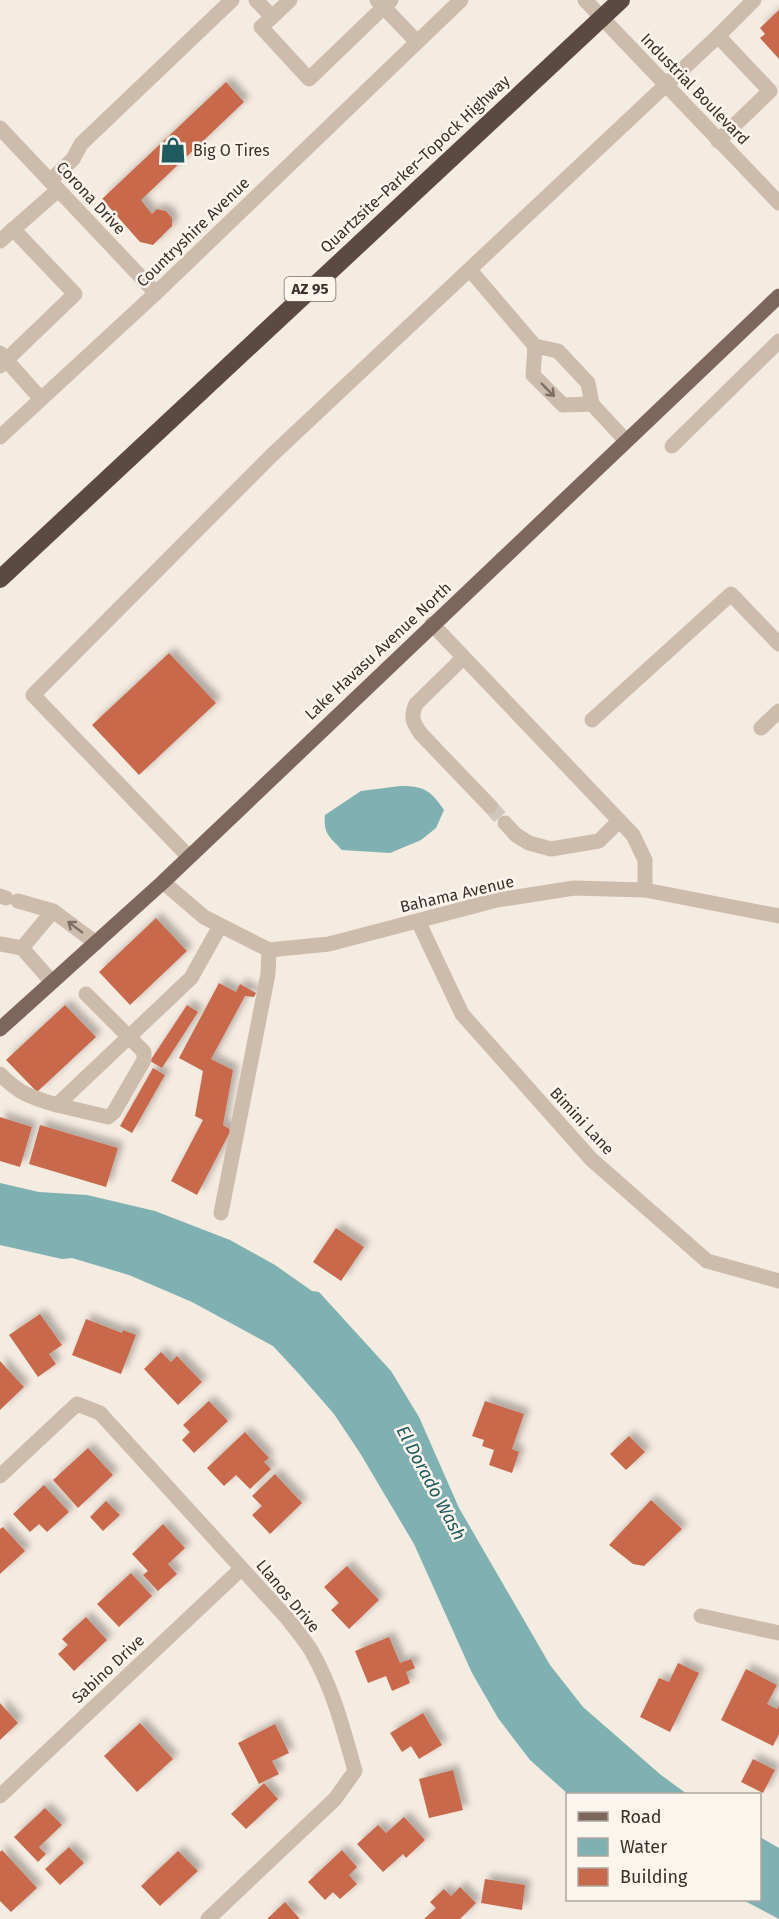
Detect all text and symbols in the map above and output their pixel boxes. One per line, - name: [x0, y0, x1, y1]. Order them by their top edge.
- street label: Industrial Boulevard: [637, 29, 753, 149]
- street label: Quartzsite–Parker–Topock Highway: [316, 71, 514, 257]
- shop icon: Big O Tires: [158, 135, 188, 165]
- place label: Big O Tires: [193, 141, 270, 160]
- street label: Corona Drive: [52, 158, 130, 238]
- street label: Countryshire Avenue: [133, 173, 253, 291]
- road number: AZ 95: [284, 277, 336, 301]
- one-way arrow: [541, 382, 555, 397]
- street label: Lake Havasu Avenue North: [301, 578, 455, 724]
- street label: Bahama Avenue: [398, 872, 516, 916]
- one-way arrow: [67, 920, 83, 933]
- street label: Bimini Lane: [546, 1083, 618, 1159]
- water label: El Dorado Wash: [391, 1422, 471, 1544]
- street label: Llanos Drive: [252, 1556, 324, 1636]
- street label: Sabino Drive: [68, 1631, 148, 1707]
- legend: [566, 1793, 761, 1901]
- text: Road: [620, 1806, 662, 1828]
- text: Water: [620, 1836, 667, 1858]
- text: Building: [620, 1866, 688, 1888]

